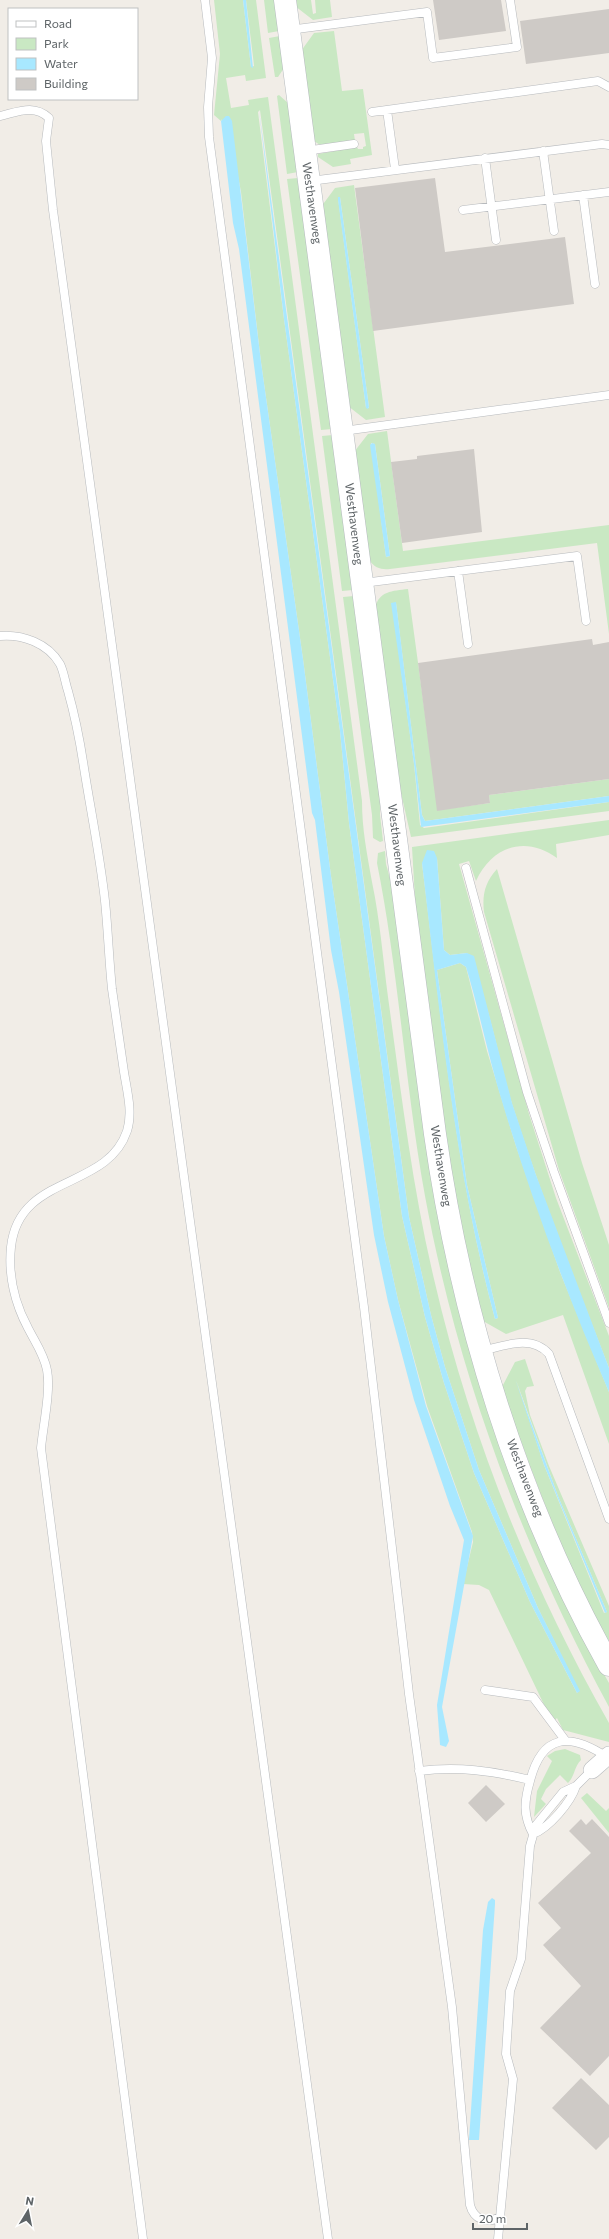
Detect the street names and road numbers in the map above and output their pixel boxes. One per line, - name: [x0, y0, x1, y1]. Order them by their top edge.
- street label: Westhavenweg: [300, 161, 326, 245]
- street label: Westhavenweg: [343, 482, 367, 566]
- street label: Westhavenweg: [386, 803, 410, 887]
- street label: Westhavenweg: [429, 1124, 455, 1208]
- street label: Westhavenweg: [505, 1437, 547, 1519]

